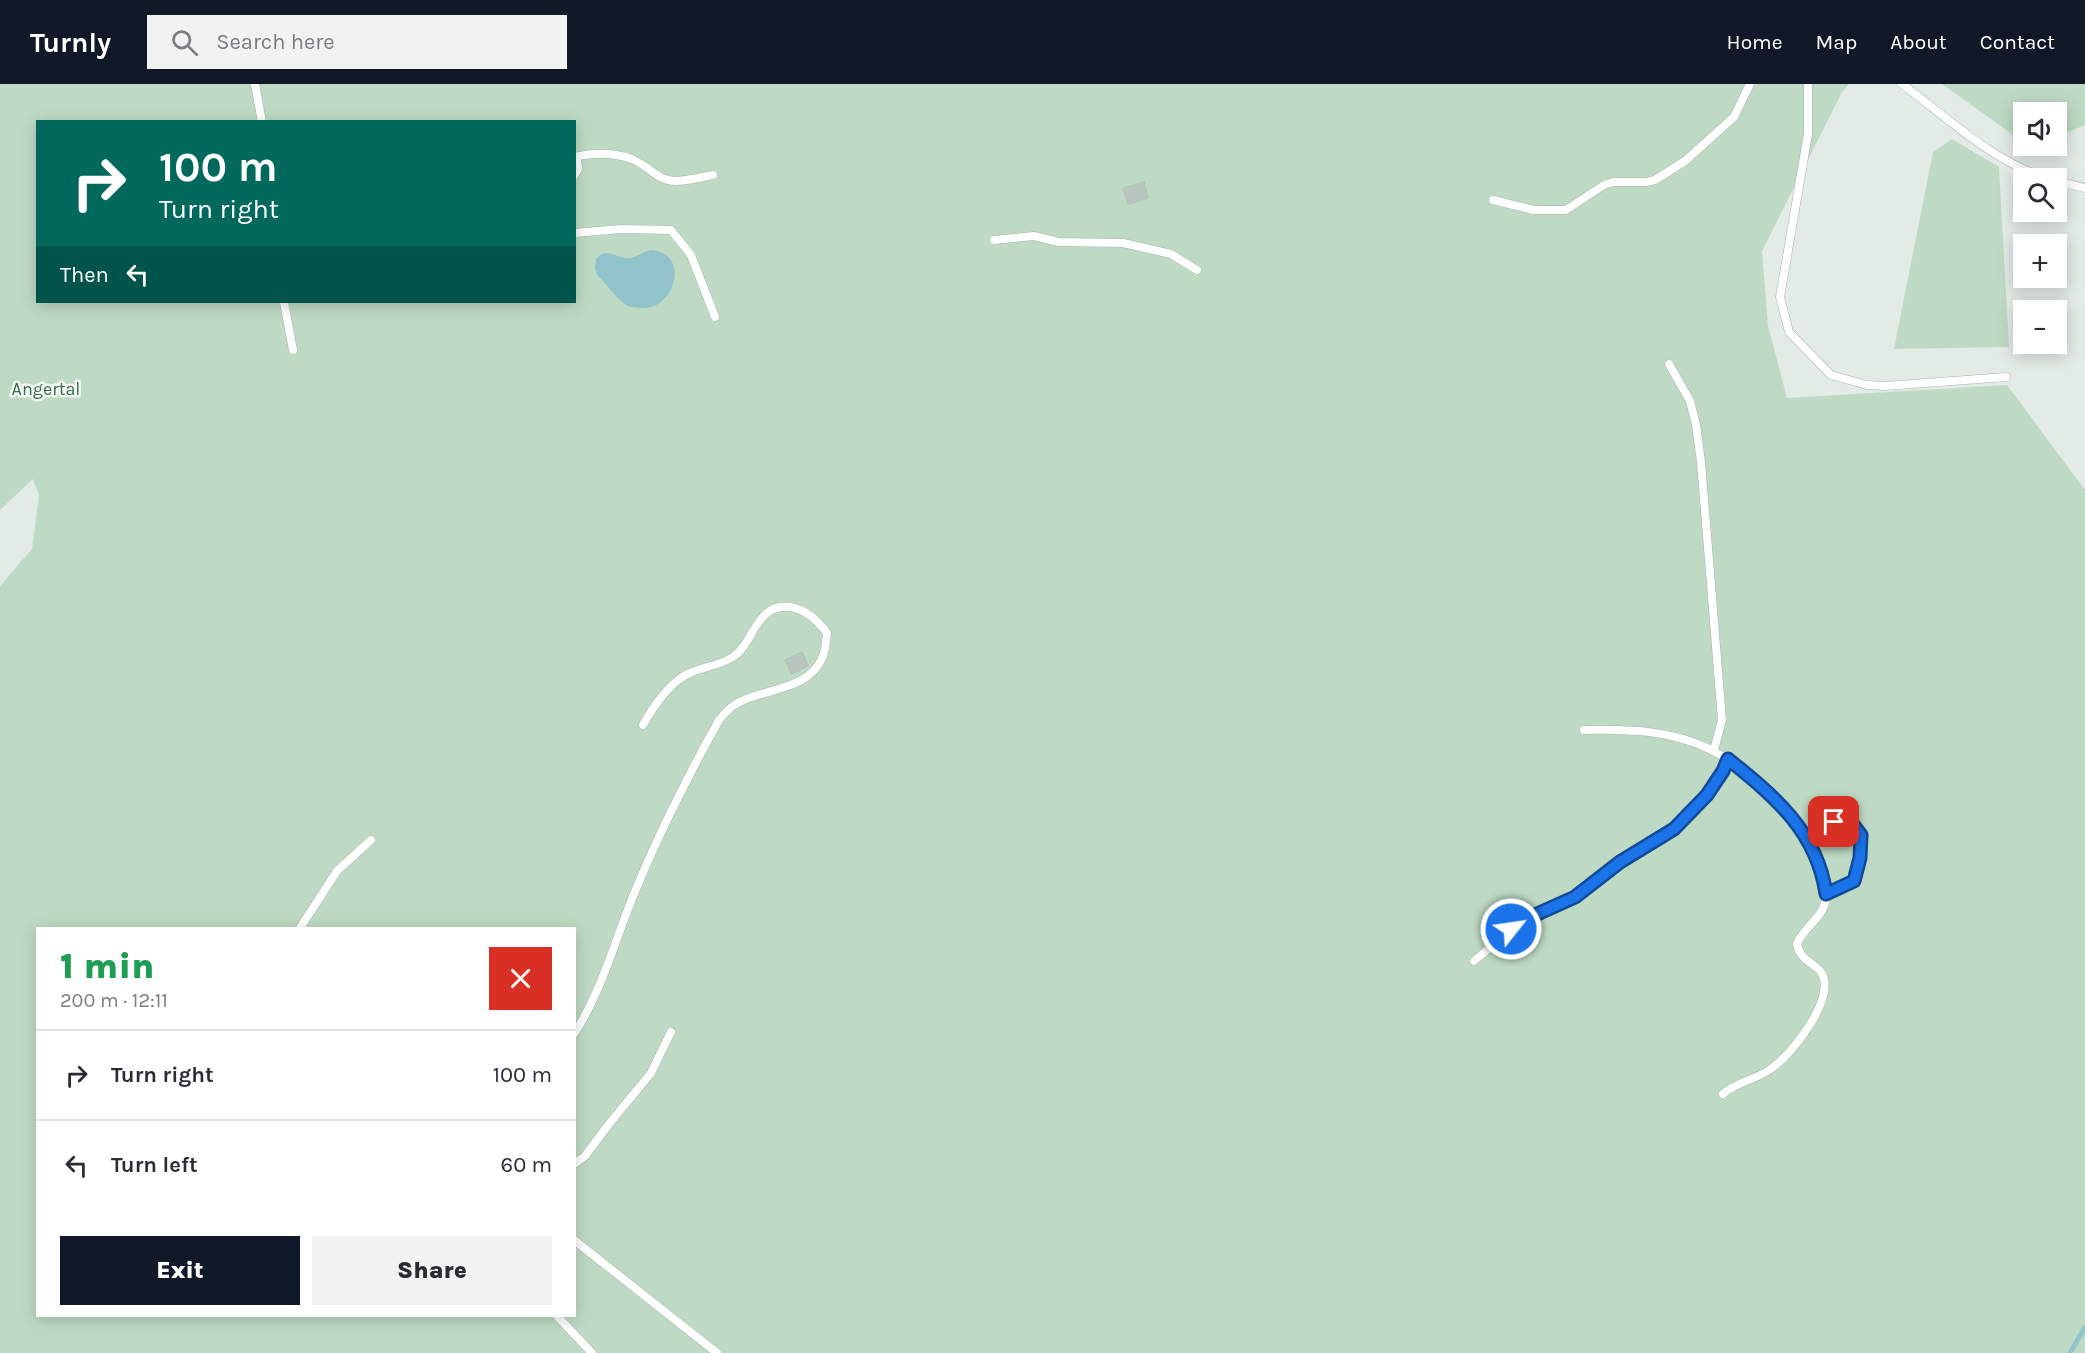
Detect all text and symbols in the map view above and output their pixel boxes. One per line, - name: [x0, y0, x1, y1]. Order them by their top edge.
- search box: [147, 15, 567, 69]
- text: Turnly: [30, 26, 111, 59]
- icon: search: [168, 26, 201, 59]
- text: Search here: [216, 29, 335, 55]
- text: Home: [1727, 30, 1783, 54]
- text: Map: [1816, 30, 1857, 54]
- text: About: [1890, 30, 1947, 54]
- text: Contact: [1980, 30, 2055, 54]
- map controls: [2013, 102, 2067, 354]
- button: sound: [2013, 102, 2067, 156]
- text: 100 m: [159, 142, 278, 192]
- icon: right: [60, 144, 138, 222]
- button: search: [2013, 168, 2067, 222]
- text: Turn right: [159, 193, 279, 225]
- button: +: [2013, 234, 2067, 288]
- icon: left: [121, 258, 154, 291]
- text: Then: [60, 262, 109, 288]
- button: −: [2013, 300, 2067, 354]
- park label: Angertal: [12, 378, 80, 400]
- pin: [1808, 796, 1859, 847]
- icon: arrive: [1817, 805, 1850, 838]
- position arrow: [1479, 897, 1543, 961]
- text: 1 min: [60, 945, 154, 987]
- button: close: [489, 947, 552, 1010]
- text: 200 m · 12:11: [60, 989, 168, 1012]
- icon: right: [60, 1059, 93, 1092]
- text: Turn right: [111, 1062, 214, 1088]
- text: 100 m: [493, 1062, 552, 1088]
- icon: left: [60, 1149, 93, 1182]
- text: Turn left: [111, 1152, 198, 1178]
- text: 60 m: [501, 1152, 552, 1178]
- button: Exit: [60, 1236, 300, 1305]
- button: Share: [312, 1236, 552, 1305]

